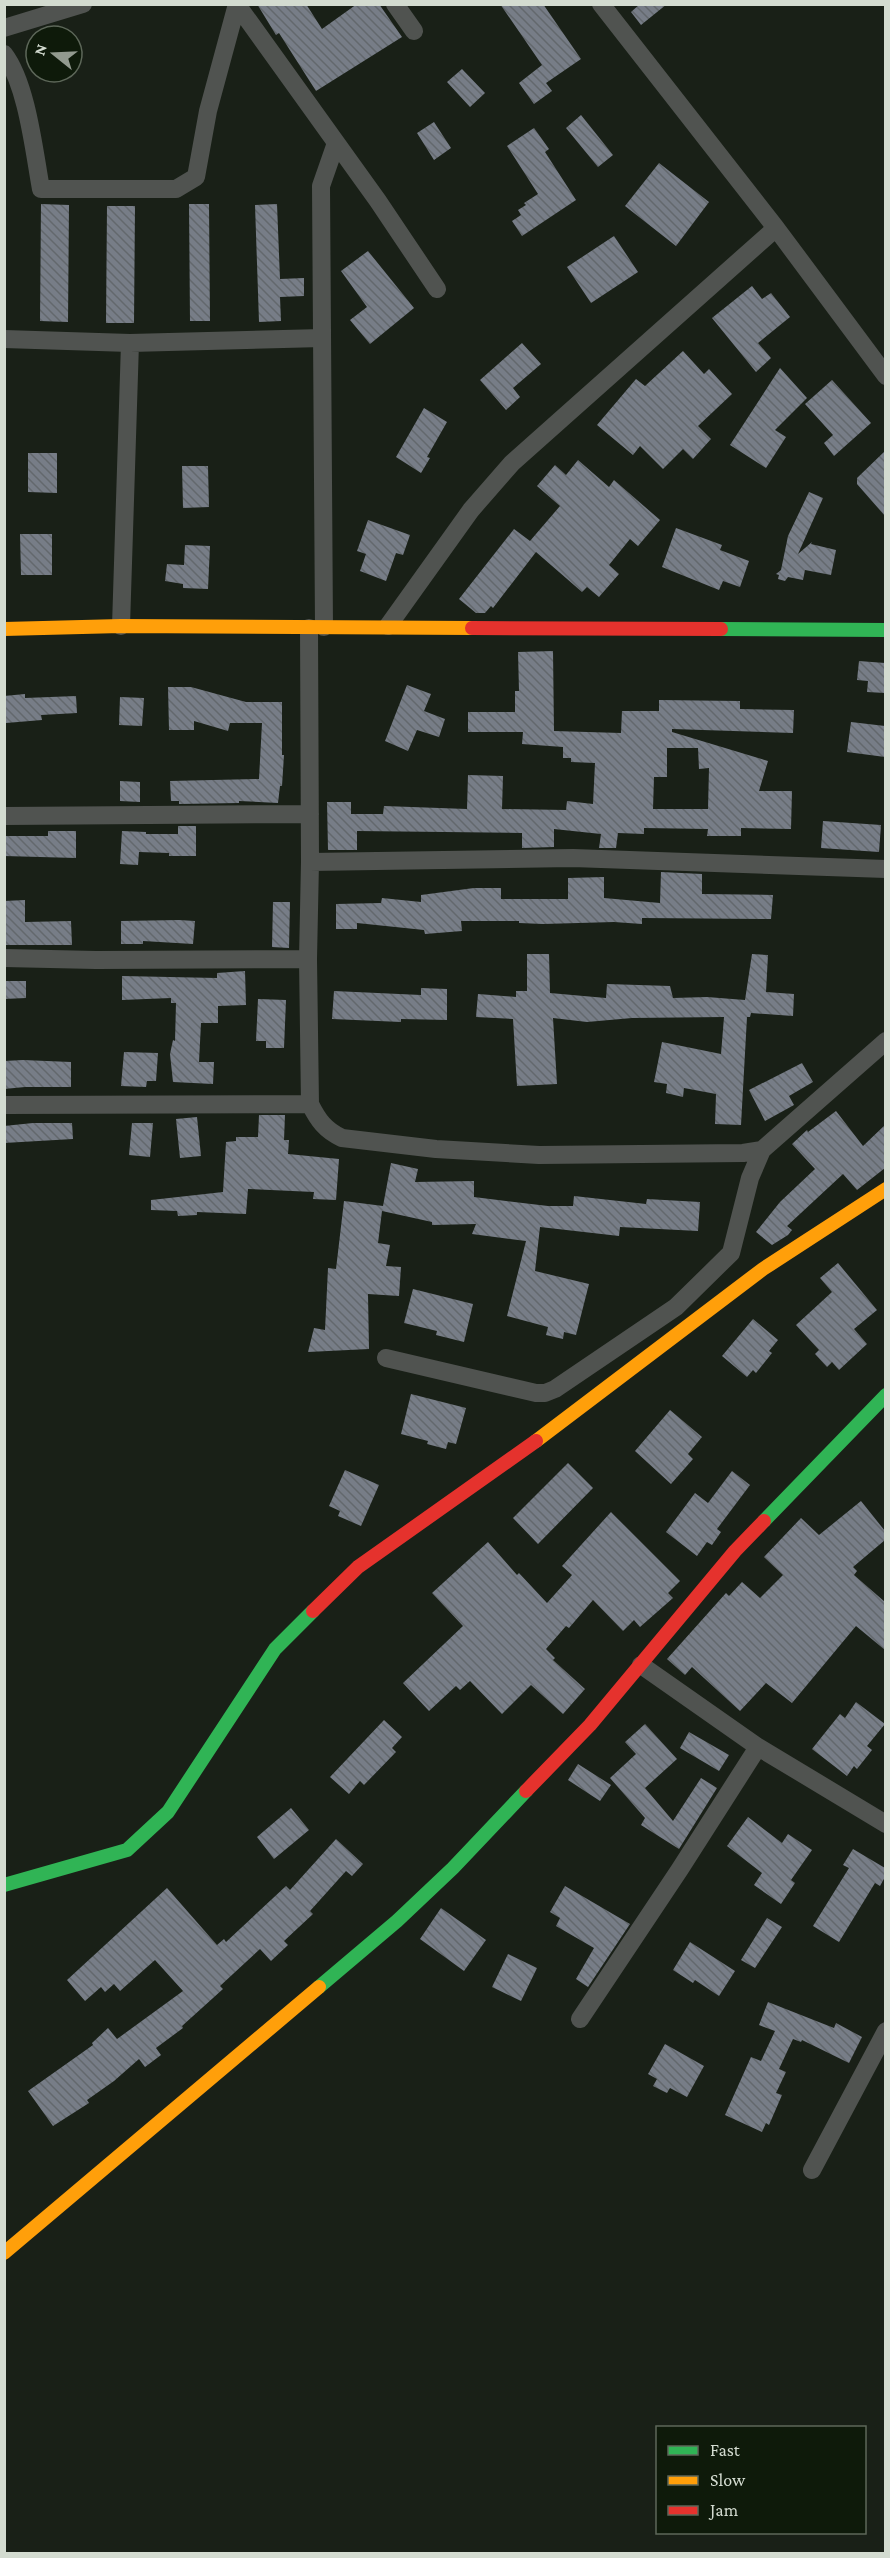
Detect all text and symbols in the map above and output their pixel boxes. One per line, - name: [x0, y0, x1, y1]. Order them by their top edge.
- north arrow: [24, 24, 84, 84]
- text: N: [30, 42, 50, 57]
- legend: [656, 2426, 866, 2534]
- text: Fast: [710, 2440, 741, 2460]
- text: Slow: [710, 2470, 746, 2490]
- text: Jam: [708, 2500, 739, 2520]

